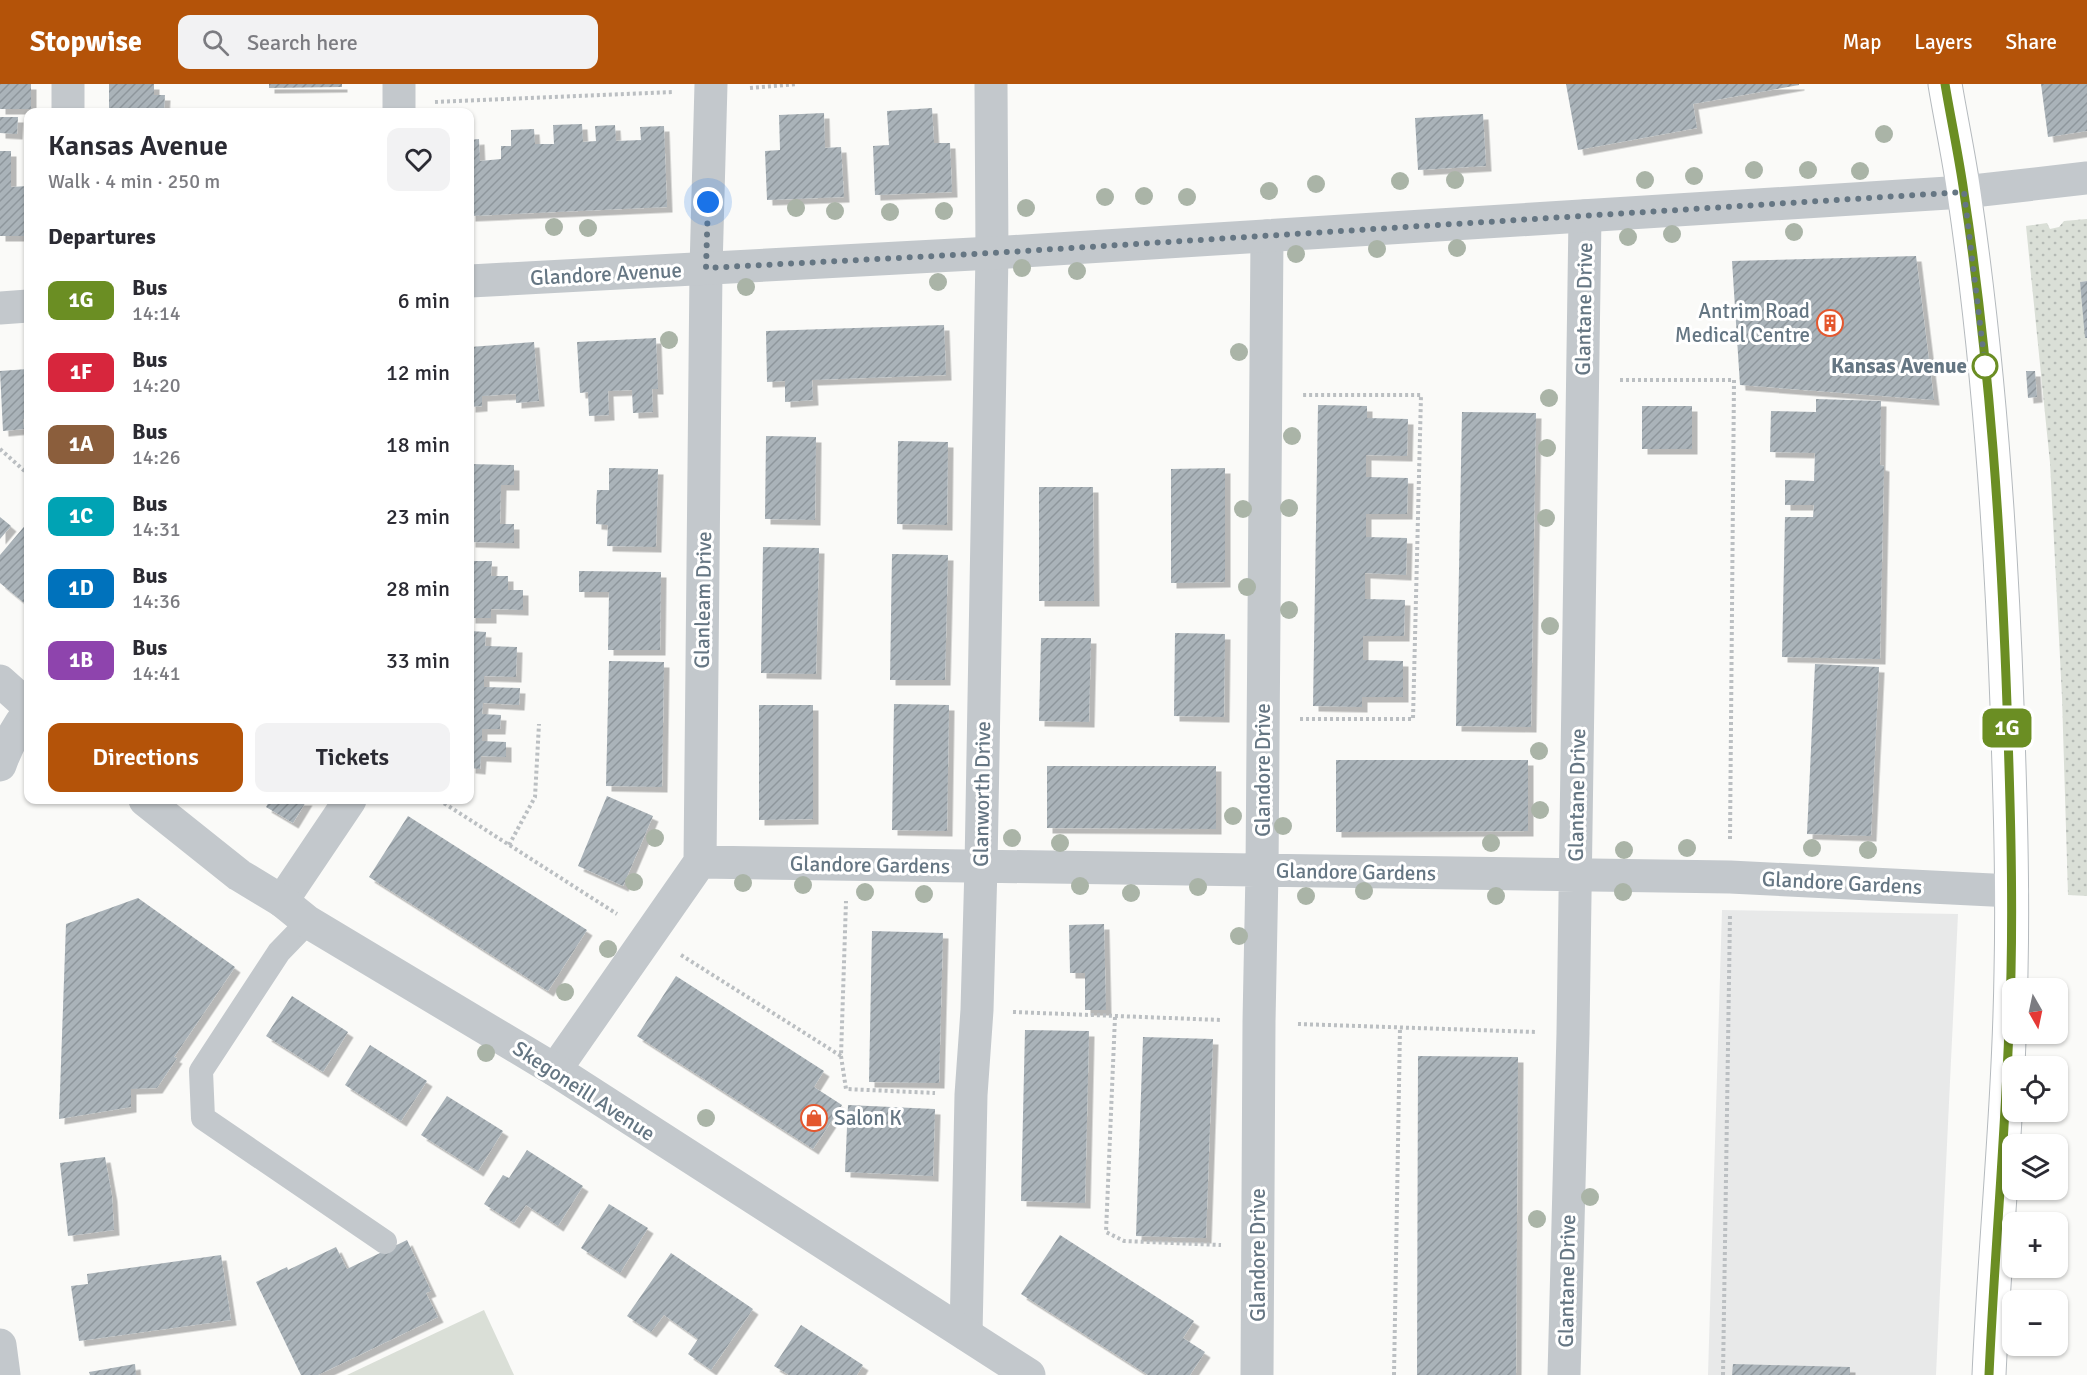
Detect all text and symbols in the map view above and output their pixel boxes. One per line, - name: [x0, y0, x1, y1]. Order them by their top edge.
- search box: [178, 15, 598, 69]
- text: Stopwise: [30, 25, 142, 59]
- icon: search: [199, 26, 232, 59]
- text: Search here: [247, 29, 358, 56]
- text: Map: [1843, 29, 1881, 55]
- text: Layers: [1914, 29, 1972, 55]
- text: Share: [2005, 29, 2057, 55]
- button: heart: [387, 128, 450, 191]
- text: Kansas Avenue: [48, 129, 228, 163]
- text: Walk · 4 min · 250 m: [48, 169, 220, 194]
- your location: [693, 187, 723, 217]
- text: Departures: [48, 223, 156, 250]
- street label: Glantane Drive: [1570, 242, 1598, 376]
- street label: Glandore Avenue: [529, 257, 683, 291]
- text: Bus: [132, 274, 167, 301]
- text: 1G: [68, 287, 94, 313]
- text: 6 min: [398, 287, 450, 314]
- place label: Antrim Road Medical Centre: [1675, 298, 1810, 348]
- text: 14:14: [132, 301, 181, 326]
- building icon: Antrim Road Medical Centre: [1815, 308, 1845, 338]
- text: Bus: [132, 346, 167, 373]
- place label: Kansas Avenue: [1831, 353, 1967, 379]
- marker: Kansas Avenue: [1972, 353, 1998, 379]
- text: 1F: [70, 359, 92, 385]
- text: 12 min: [386, 359, 450, 386]
- text: 14:20: [132, 373, 181, 398]
- text: Bus: [132, 418, 167, 445]
- text: 1A: [69, 431, 93, 457]
- text: 18 min: [386, 431, 450, 458]
- text: 14:26: [132, 445, 181, 470]
- text: Bus: [132, 490, 167, 517]
- text: 1C: [69, 503, 93, 529]
- text: 23 min: [386, 503, 450, 530]
- text: 14:31: [132, 517, 181, 542]
- street label: Glanleam Drive: [689, 531, 717, 669]
- text: Bus: [132, 562, 167, 589]
- text: 1D: [68, 575, 94, 601]
- text: 28 min: [386, 575, 450, 602]
- text: 14:36: [132, 589, 181, 614]
- text: Bus: [132, 634, 167, 661]
- text: 1B: [69, 647, 93, 673]
- text: 33 min: [386, 647, 450, 674]
- text: 14:41: [132, 661, 181, 686]
- street label: Glandore Drive: [1250, 703, 1276, 837]
- line badge: 1G: [1980, 708, 2034, 748]
- text: 1G: [1994, 715, 2020, 741]
- street label: Glanworth Drive: [968, 721, 996, 867]
- button: Directions: [48, 723, 243, 792]
- button: Tickets: [255, 723, 450, 792]
- street label: Glantane Drive: [1563, 728, 1591, 862]
- street label: Glandore Gardens: [790, 851, 950, 879]
- street label: Glandore Gardens: [1276, 858, 1436, 886]
- street label: Glandore Gardens: [1761, 866, 1923, 900]
- north arrow: [2002, 978, 2068, 1044]
- map controls: [2002, 978, 2068, 1356]
- street label: Skegoneill Avenue: [508, 1035, 660, 1147]
- button: locate: [2002, 1056, 2068, 1122]
- shop icon: Salon K: [799, 1103, 829, 1133]
- place label: Salon K: [834, 1105, 902, 1131]
- button: layers: [2002, 1134, 2068, 1200]
- street label: Glandore Drive: [1245, 1188, 1271, 1322]
- button: +: [2002, 1212, 2068, 1278]
- street label: Glantane Drive: [1553, 1214, 1581, 1348]
- button: −: [2002, 1290, 2068, 1356]

